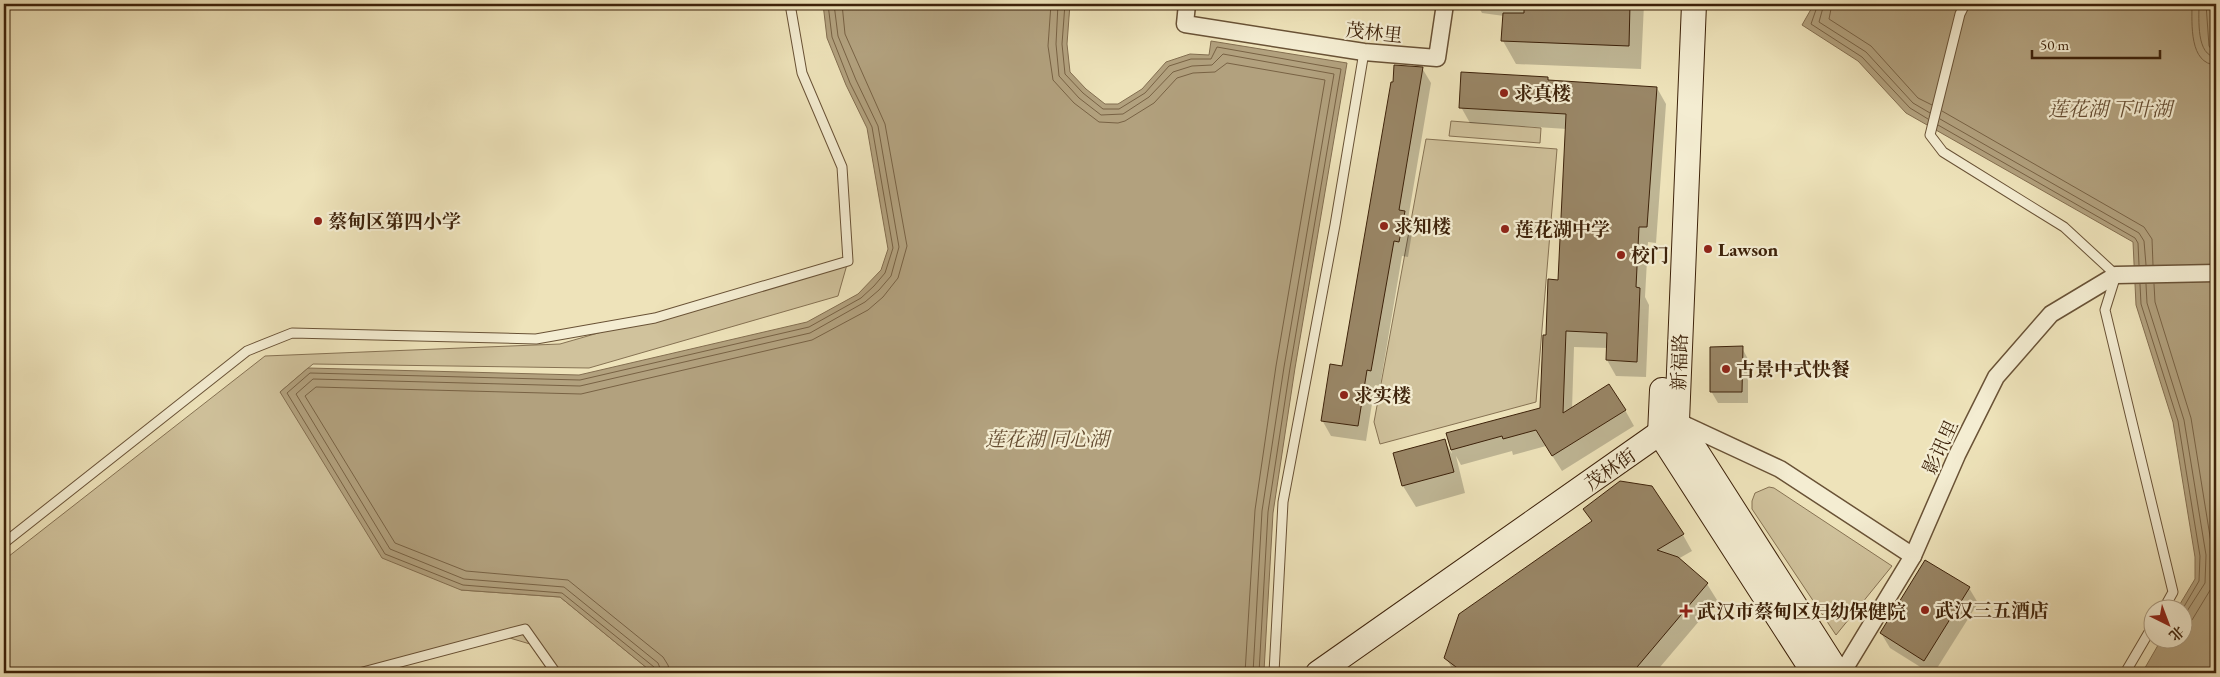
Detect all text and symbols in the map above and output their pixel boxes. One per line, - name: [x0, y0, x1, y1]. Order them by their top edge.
- street label: 茂林里: [1344, 17, 1404, 48]
- scale bar: [2032, 28, 2160, 60]
- text: 50 m: [2040, 35, 2069, 54]
- place label: 求真楼: [1514, 81, 1571, 106]
- marker: 求真楼: [1498, 87, 1510, 99]
- water label: 莲花湖 下叶湖: [2048, 96, 2175, 122]
- place label: 蔡甸区第四小学: [328, 209, 461, 234]
- place label: 求知楼: [1394, 214, 1451, 239]
- marker: 蔡甸区第四小学: [312, 215, 324, 227]
- place label: 莲花湖中学: [1515, 217, 1610, 242]
- marker: 求知楼: [1378, 220, 1390, 232]
- marker: 莲花湖中学: [1499, 223, 1511, 235]
- place label: Lawson: [1718, 237, 1779, 262]
- place label: 校门: [1631, 243, 1669, 268]
- marker: Lawson: [1702, 243, 1714, 255]
- marker: 校门: [1615, 249, 1627, 261]
- street label: 新福路: [1666, 333, 1693, 391]
- place label: 古景中式快餐: [1736, 357, 1850, 382]
- marker: 古景中式快餐: [1720, 363, 1732, 375]
- place label: 求实楼: [1354, 383, 1411, 408]
- marker: 求实楼: [1338, 389, 1350, 401]
- street label: 影讯里: [1917, 416, 1964, 478]
- water label: 莲花湖 同心湖: [985, 426, 1112, 452]
- street label: 茂林街: [1580, 443, 1641, 496]
- place label: 武汉三五酒店: [1935, 598, 2049, 623]
- place label: 武汉市蔡甸区妇幼保健院: [1697, 599, 1906, 624]
- north arrow: [2142, 600, 2192, 650]
- marker: 武汉市蔡甸区妇幼保健院: [1679, 604, 1693, 618]
- marker: 武汉三五酒店: [1919, 604, 1931, 616]
- text: 北: [2165, 622, 2188, 645]

